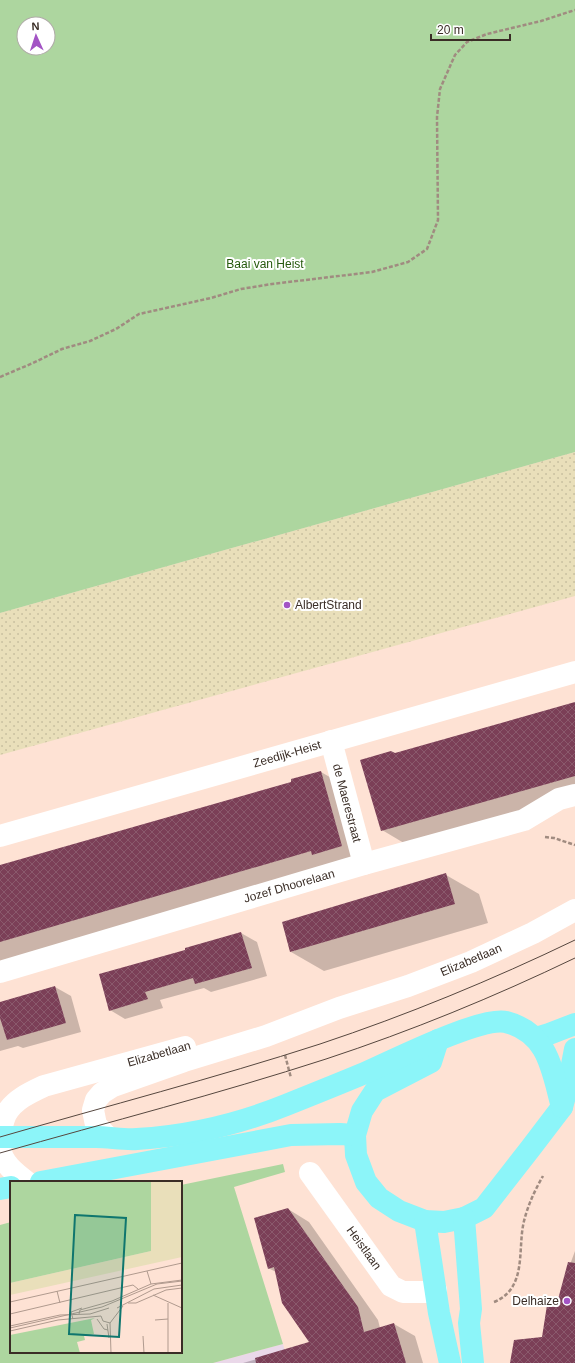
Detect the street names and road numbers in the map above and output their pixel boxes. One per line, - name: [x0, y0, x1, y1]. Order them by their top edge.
- street label: Zeedijk-Heist: [251, 737, 323, 770]
- street label: de Maerestraat: [330, 762, 364, 844]
- street label: Jozef Dhoorelaan: [242, 866, 336, 906]
- street label: Elizabetlaan: [438, 941, 504, 979]
- street label: Elizabetlaan: [126, 1038, 192, 1070]
- street label: Heistlaan: [344, 1224, 384, 1272]

